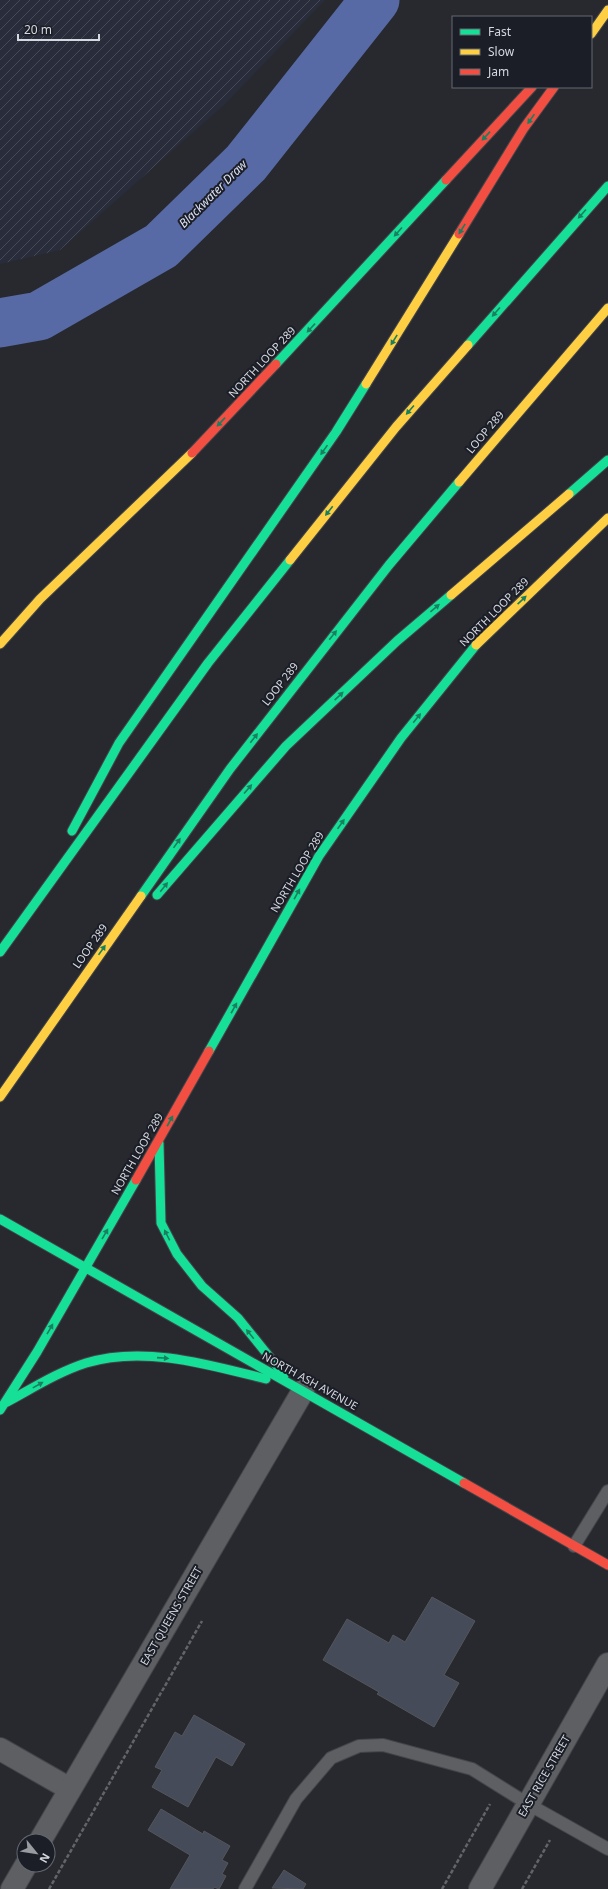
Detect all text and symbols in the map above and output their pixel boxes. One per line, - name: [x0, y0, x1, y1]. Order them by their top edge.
- scale bar: [18, 16, 99, 42]
- legend: [452, 16, 592, 88]
- text: 20 m: [24, 21, 52, 38]
- text: Fast: [488, 23, 512, 40]
- text: Slow: [488, 43, 515, 60]
- text: Jam: [487, 63, 509, 80]
- one-way arrow: [527, 114, 535, 124]
- one-way arrow: [482, 131, 491, 141]
- water label: Blackwater Draw: [175, 155, 251, 231]
- one-way arrow: [577, 209, 586, 220]
- one-way arrow: [458, 224, 466, 234]
- one-way arrow: [394, 227, 403, 237]
- one-way arrow: [491, 307, 500, 317]
- street label: NORTH LOOP 289: [225, 323, 299, 400]
- one-way arrow: [306, 323, 315, 333]
- one-way arrow: [390, 334, 397, 346]
- one-way arrow: [406, 405, 415, 415]
- street label: LOOP 289: [462, 407, 507, 456]
- one-way arrow: [217, 417, 226, 427]
- one-way arrow: [320, 444, 328, 455]
- one-way arrow: [324, 506, 333, 517]
- street label: NORTH LOOP 289: [456, 574, 531, 649]
- one-way arrow: [516, 596, 527, 605]
- one-way arrow: [430, 604, 441, 613]
- one-way arrow: [329, 630, 338, 641]
- street label: LOOP 289: [258, 659, 301, 708]
- one-way arrow: [334, 691, 344, 701]
- one-way arrow: [412, 713, 421, 724]
- one-way arrow: [249, 733, 258, 744]
- one-way arrow: [244, 783, 253, 794]
- one-way arrow: [337, 818, 345, 829]
- street label: NORTH LOOP 289: [266, 828, 327, 915]
- one-way arrow: [173, 838, 181, 849]
- one-way arrow: [159, 882, 168, 893]
- one-way arrow: [294, 888, 301, 900]
- street label: LOOP 289: [69, 920, 110, 971]
- one-way arrow: [98, 944, 106, 955]
- one-way arrow: [230, 1002, 237, 1014]
- street label: NORTH LOOP 289: [107, 1110, 166, 1197]
- one-way arrow: [167, 1115, 174, 1127]
- one-way arrow: [102, 1228, 109, 1240]
- one-way arrow: [164, 1229, 170, 1241]
- one-way arrow: [47, 1324, 54, 1335]
- one-way arrow: [246, 1328, 255, 1339]
- street label: NORTH ASH AVENUE: [260, 1348, 361, 1413]
- one-way arrow: [157, 1355, 170, 1361]
- one-way arrow: [33, 1381, 44, 1388]
- street label: EAST QUEENS STREET: [136, 1564, 205, 1668]
- street label: EAST RICE STREET: [514, 1732, 573, 1819]
- north arrow: [16, 1833, 56, 1873]
- text: N: [36, 1851, 54, 1866]

